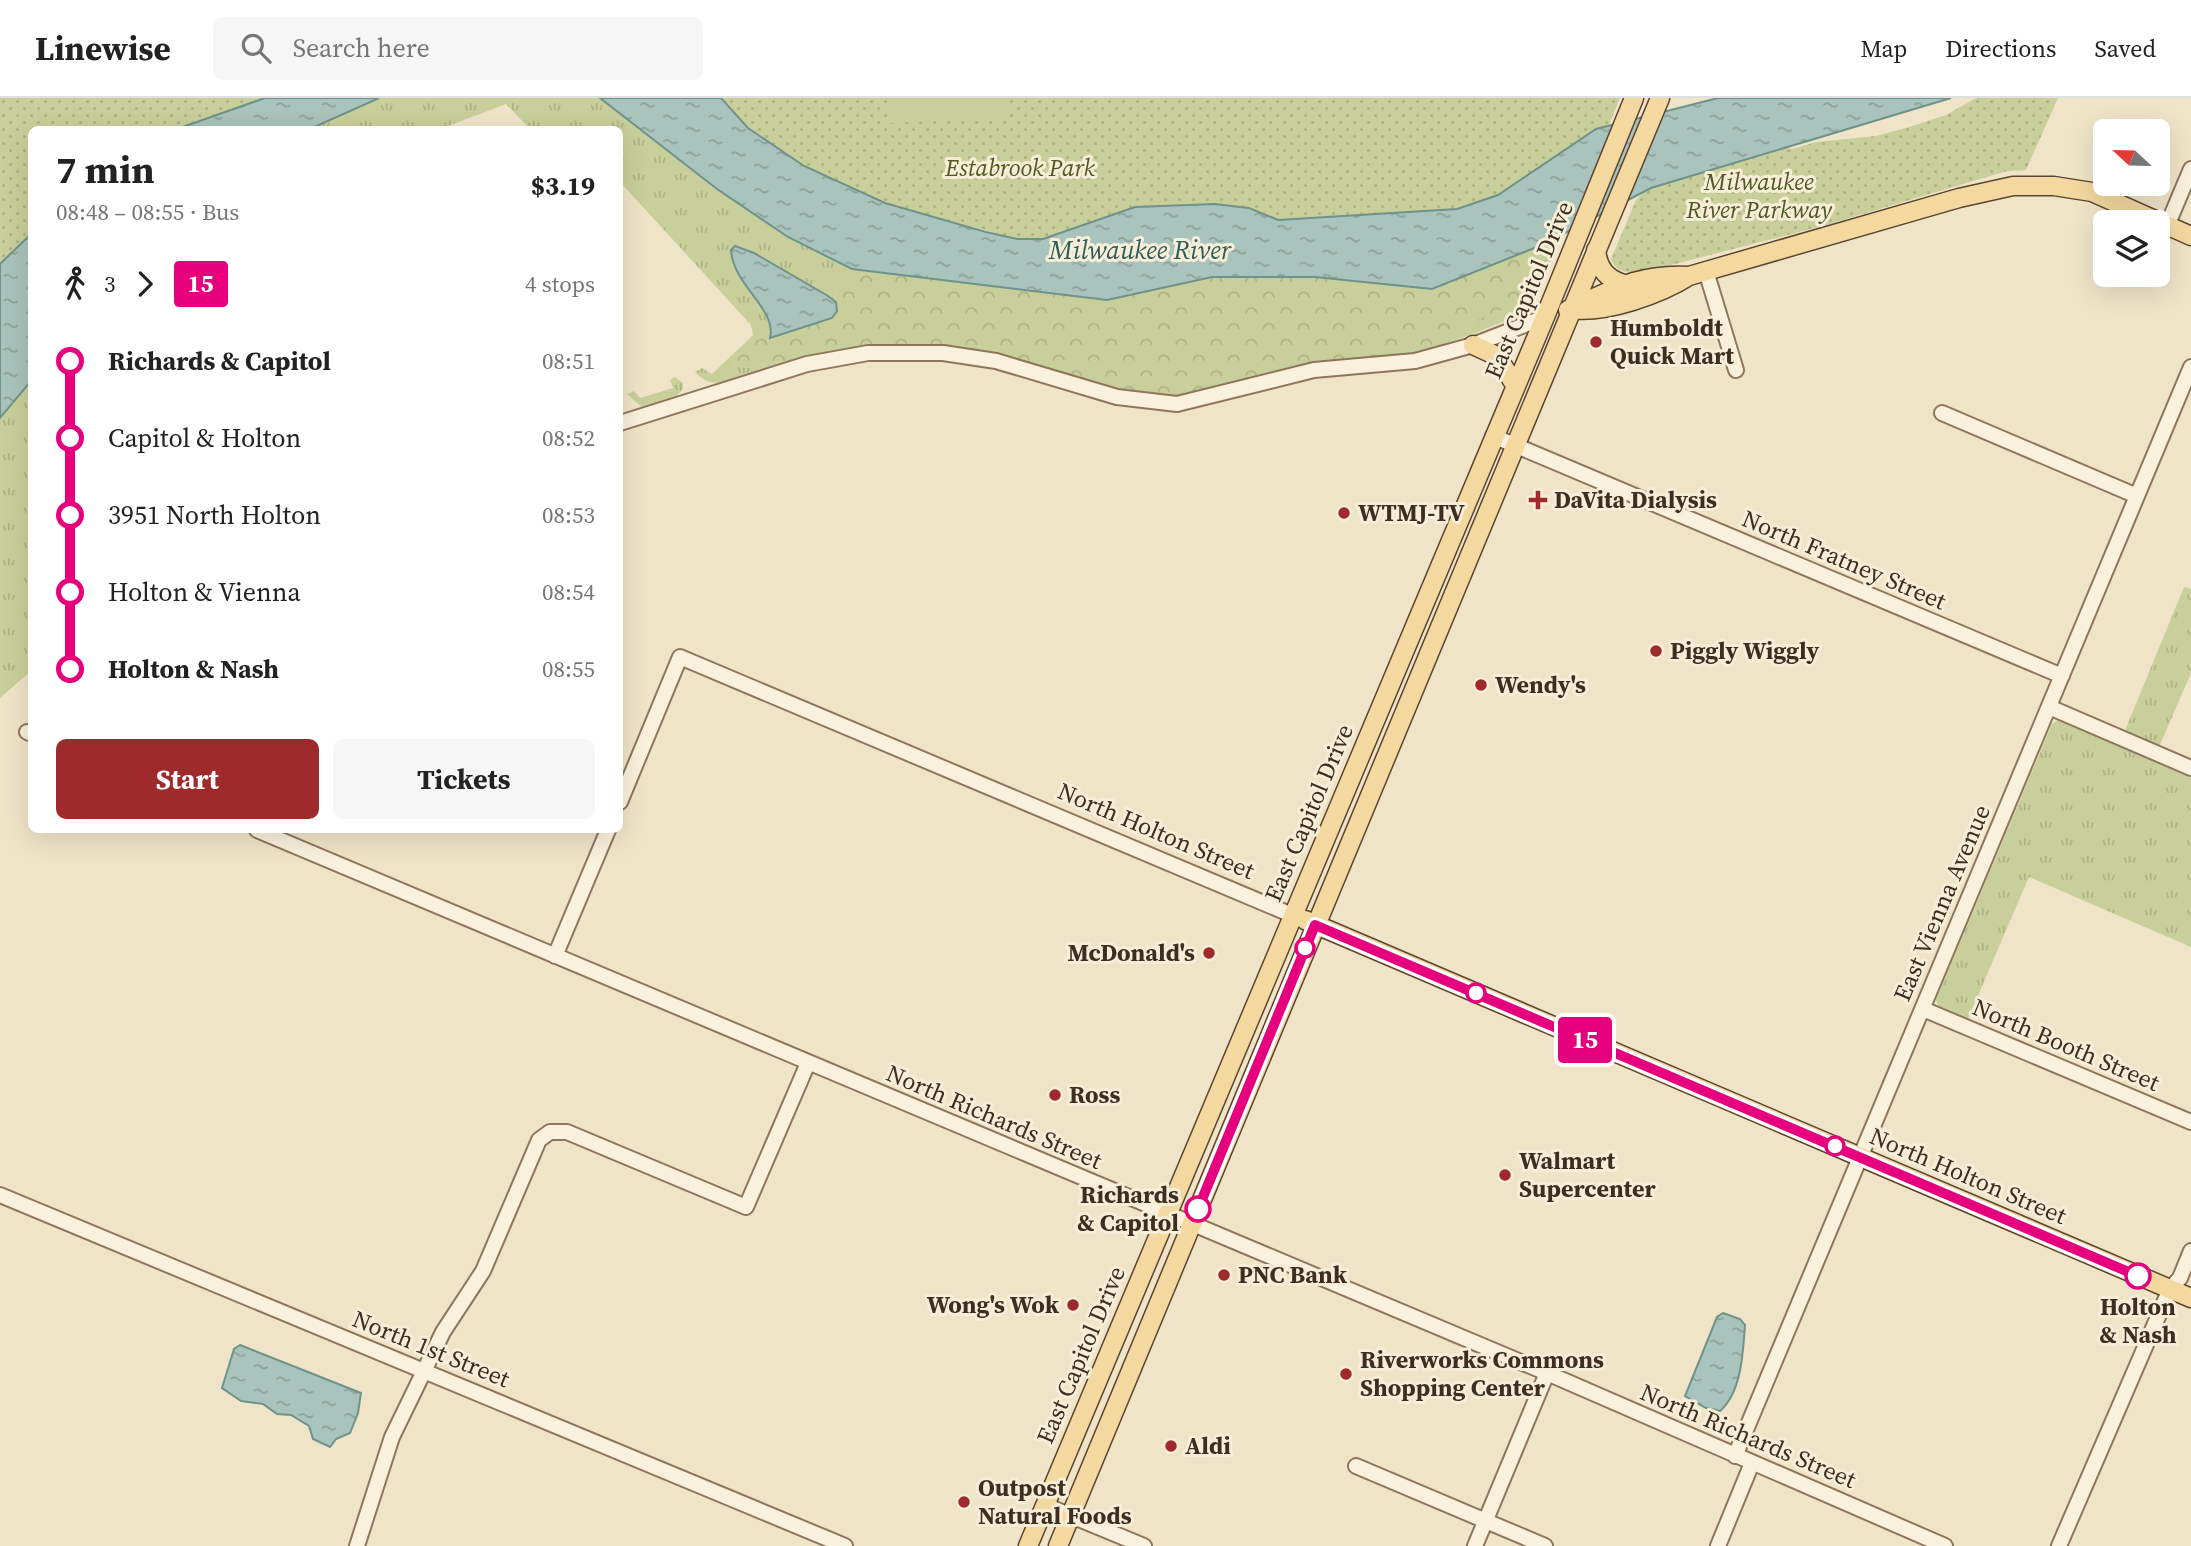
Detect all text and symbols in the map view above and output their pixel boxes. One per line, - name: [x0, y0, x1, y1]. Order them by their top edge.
- search box: [213, 17, 703, 80]
- text: Linewise: [35, 26, 171, 71]
- icon: search: [237, 29, 275, 67]
- text: Search here: [293, 30, 430, 66]
- text: Map: [1860, 32, 1907, 65]
- text: Directions: [1945, 32, 2056, 65]
- text: Saved: [2094, 32, 2156, 65]
- north arrow: [2093, 119, 2170, 196]
- map controls: [2093, 119, 2170, 287]
- text: 7 min: [56, 144, 155, 196]
- park label: Estabrook Park: [944, 151, 1096, 184]
- park label: Milwaukee River Parkway: [1685, 165, 1832, 226]
- text: $3.19: [531, 168, 595, 204]
- text: 08:48 – 08:55 · Bus: [56, 196, 239, 228]
- street label: East Capitol Drive: [1476, 196, 1581, 384]
- button: layers: [2093, 210, 2170, 287]
- water label: Milwaukee River: [1048, 232, 1232, 268]
- icon: walk: [56, 265, 94, 303]
- icon: forward: [126, 265, 164, 303]
- text: 15: [188, 267, 214, 300]
- text: 3: [104, 268, 116, 300]
- text: 4 stops: [525, 268, 595, 300]
- place label: Humboldt Quick Mart: [1610, 311, 1734, 372]
- marker: Humboldt Quick Mart: [1588, 334, 1604, 350]
- text: Richards & Capitol: [108, 343, 331, 379]
- text: 08:51: [542, 345, 595, 377]
- text: Capitol & Holton: [108, 420, 301, 456]
- text: 08:52: [542, 422, 595, 454]
- place label: DaVita Dialysis: [1554, 483, 1717, 516]
- marker: DaVita Dialysis: [1528, 490, 1548, 510]
- place label: WTMJ-TV: [1358, 496, 1465, 529]
- text: 3951 North Holton: [108, 497, 321, 533]
- text: 08:53: [542, 499, 595, 531]
- street label: North Fratney Street: [1737, 502, 1951, 618]
- marker: WTMJ-TV: [1336, 505, 1352, 521]
- text: Holton & Vienna: [108, 574, 301, 610]
- text: 08:54: [542, 576, 595, 608]
- place label: Piggly Wiggly: [1670, 634, 1820, 667]
- marker: Piggly Wiggly: [1648, 643, 1664, 659]
- text: Holton & Nash: [108, 651, 279, 687]
- text: 08:55: [542, 653, 595, 685]
- place label: Wendy's: [1495, 668, 1586, 701]
- marker: Wendy's: [1473, 677, 1489, 693]
- street label: East Capitol Drive: [1256, 719, 1361, 907]
- button: Start: [56, 739, 319, 819]
- button: Tickets: [333, 739, 595, 819]
- street label: North Holton Street: [1053, 774, 1260, 887]
- street label: East Vienna Avenue: [1885, 800, 1998, 1006]
- place label: McDonald's: [1068, 936, 1195, 969]
- unlabelled marker: [1295, 938, 1315, 958]
- marker: McDonald's: [1201, 945, 1217, 961]
- unlabelled marker: [1466, 983, 1486, 1003]
- street label: North Booth Street: [1968, 990, 2165, 1099]
- line badge: 15: [1554, 1017, 1616, 1063]
- text: 15: [1572, 1023, 1598, 1056]
- street label: North Richards Street: [881, 1056, 1107, 1177]
- place label: Ross: [1069, 1078, 1120, 1111]
- marker: Ross: [1047, 1087, 1063, 1103]
- street label: North Holton Street: [1865, 1119, 2072, 1232]
- unlabelled marker: [1825, 1136, 1845, 1156]
- place label: Walmart Supercenter: [1519, 1144, 1657, 1205]
- marker: Walmart Supercenter: [1497, 1167, 1513, 1183]
- place label: Richards & Capitol: [1077, 1178, 1179, 1239]
- marker: Richards & Capitol: [1185, 1196, 1211, 1222]
- place label: PNC Bank: [1238, 1258, 1348, 1291]
- street label: East Capitol Drive: [1028, 1261, 1133, 1449]
- marker: Holton & Nash: [2125, 1263, 2151, 1289]
- marker: PNC Bank: [1216, 1267, 1232, 1283]
- place label: Wong's Wok: [927, 1288, 1060, 1321]
- place label: Holton & Nash: [2099, 1290, 2177, 1351]
- marker: Wong's Wok: [1065, 1297, 1081, 1313]
- street label: North 1st Street: [348, 1302, 515, 1395]
- place label: Riverworks Commons Shopping Center: [1360, 1343, 1604, 1404]
- marker: Riverworks Commons Shopping Center: [1338, 1366, 1354, 1382]
- street label: North Richards Street: [1635, 1375, 1861, 1496]
- place label: Aldi: [1185, 1429, 1231, 1462]
- marker: Aldi: [1163, 1438, 1179, 1454]
- place label: Outpost Natural Foods: [978, 1471, 1132, 1532]
- marker: Outpost Natural Foods: [956, 1494, 972, 1510]

